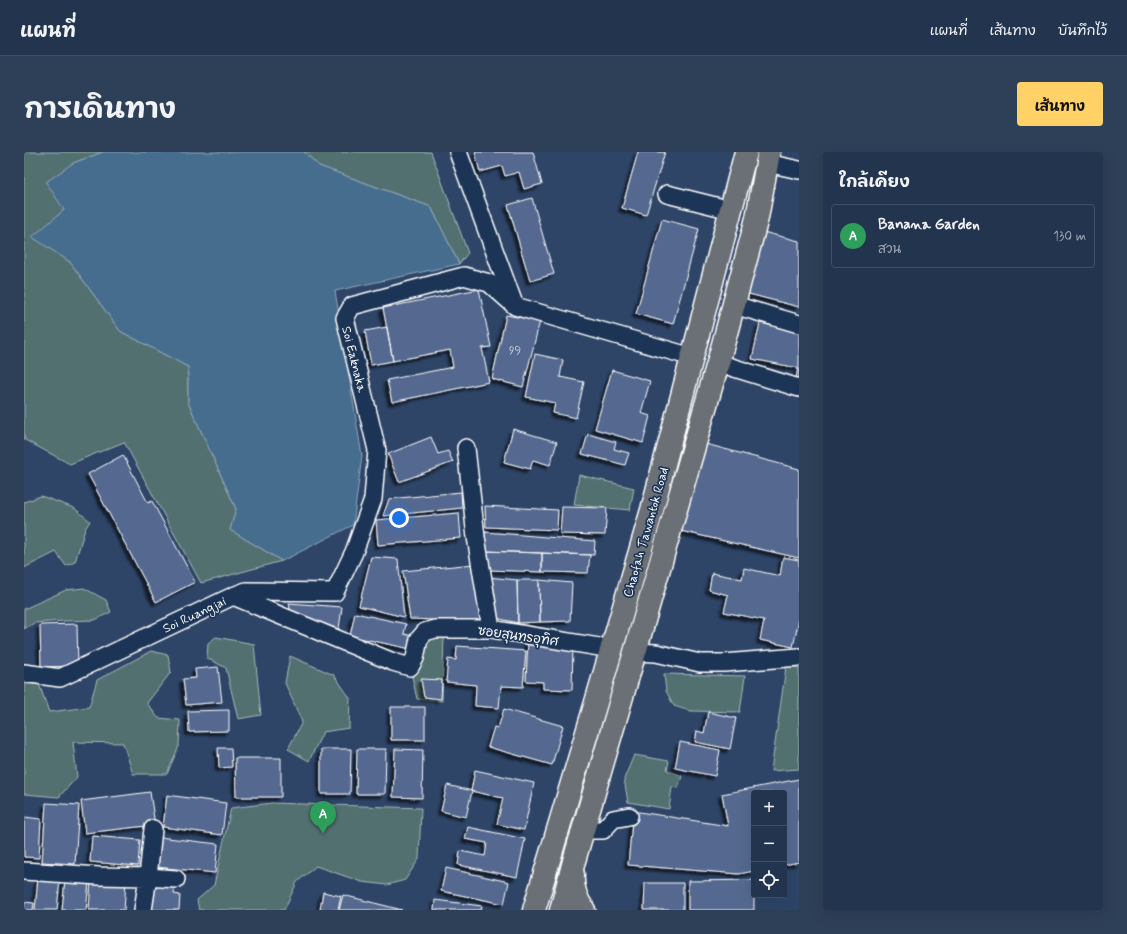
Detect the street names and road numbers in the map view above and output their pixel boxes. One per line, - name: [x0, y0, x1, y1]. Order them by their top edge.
- street label: Soi Eaknaka: [337, 325, 370, 394]
- street label: Chaofah Tawantok Road: [620, 465, 673, 599]
- street label: Soi Ruangjai: [160, 593, 230, 638]
- street label: ซอยสุนทรอุทิศ: [476, 622, 560, 651]

